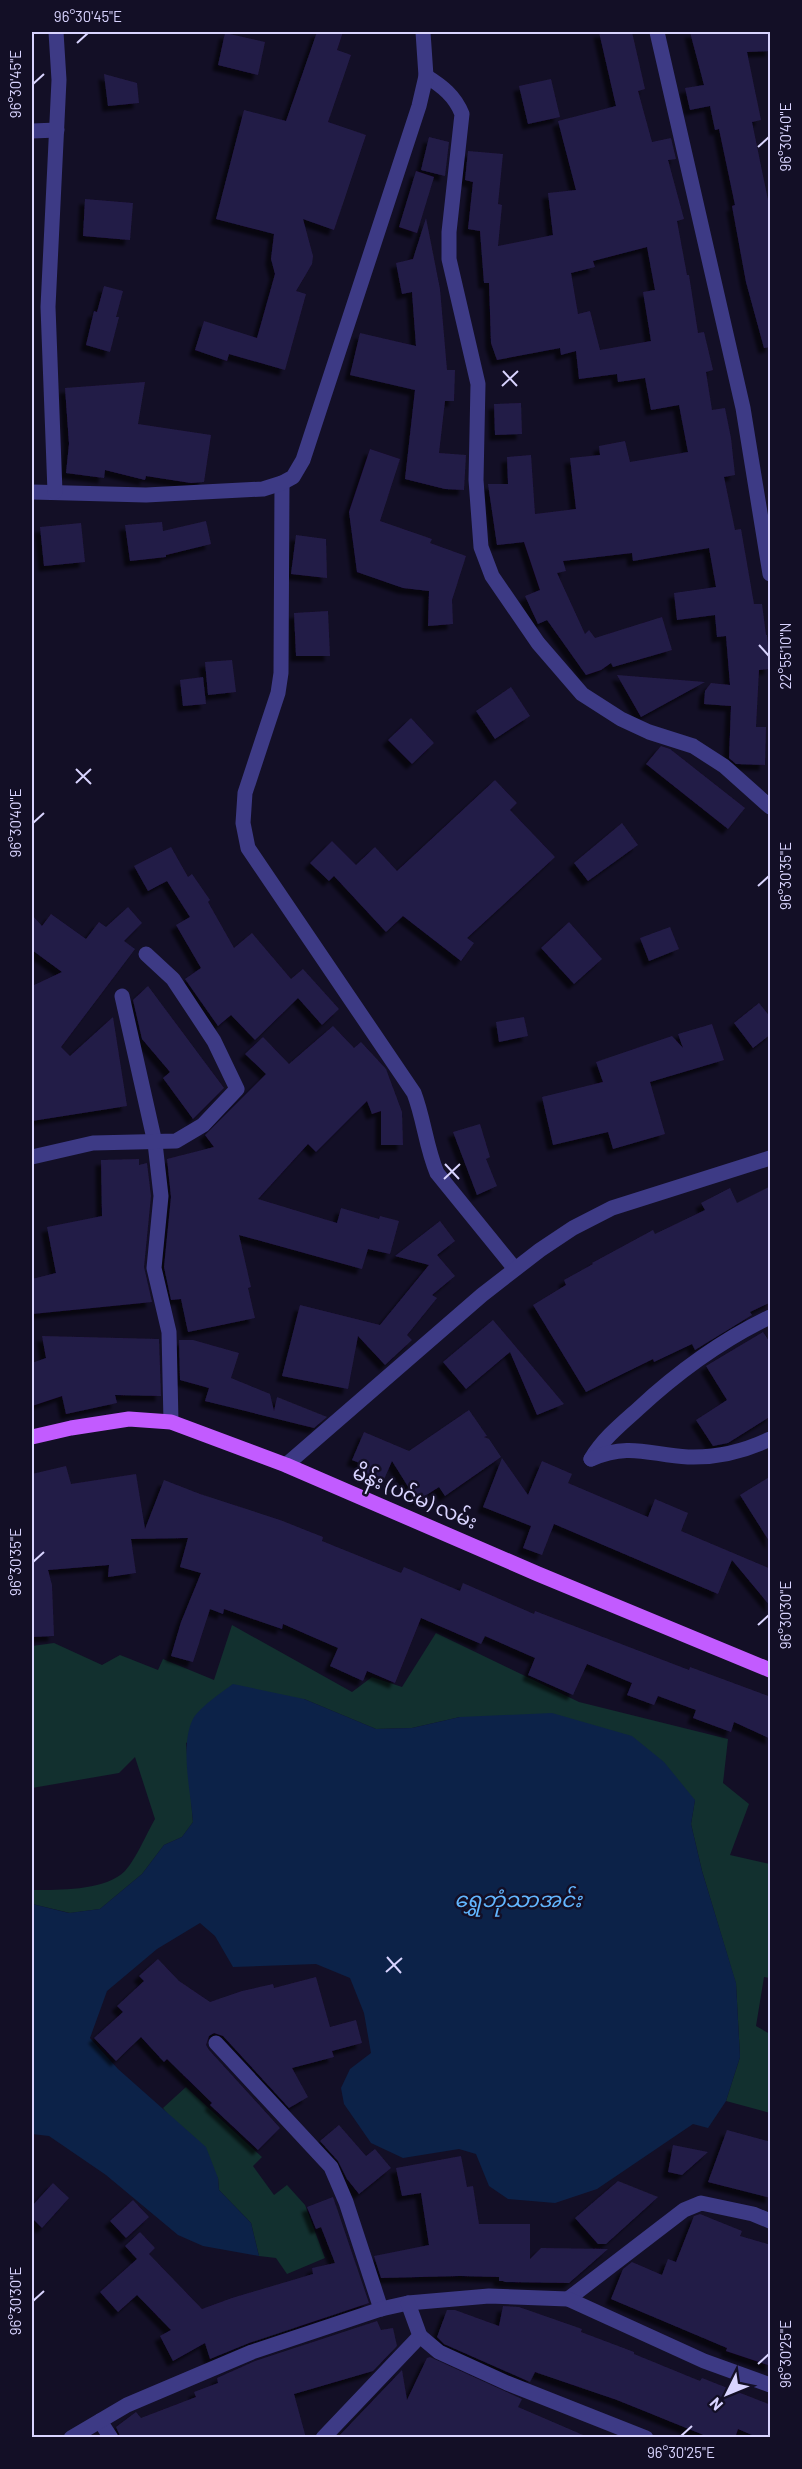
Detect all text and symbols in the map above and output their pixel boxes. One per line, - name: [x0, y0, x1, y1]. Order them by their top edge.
- text: 96°30'45"E: [54, 7, 122, 25]
- text: 96°30'45"E: [6, 50, 24, 118]
- text: 96°30'40"E: [776, 102, 794, 172]
- text: 22°55'10"N: [776, 622, 794, 690]
- text: 96°30'40"E: [6, 788, 24, 858]
- text: 96°30'35"E: [776, 842, 794, 910]
- street label: မိန်း (ပင်မ) လမ်း: [347, 1458, 482, 1538]
- text: 96°30'35"E: [6, 1528, 24, 1596]
- text: 96°30'30"E: [776, 1581, 794, 1649]
- water label: ရွှေဘုံသာအင်း: [454, 1885, 584, 1917]
- text: 96°30'30"E: [6, 2267, 24, 2335]
- text: 96°30'25"E: [776, 2320, 794, 2388]
- north arrow: [697, 2364, 757, 2424]
- text: N: [705, 2394, 726, 2415]
- text: 96°30'25"E: [647, 2443, 715, 2461]

